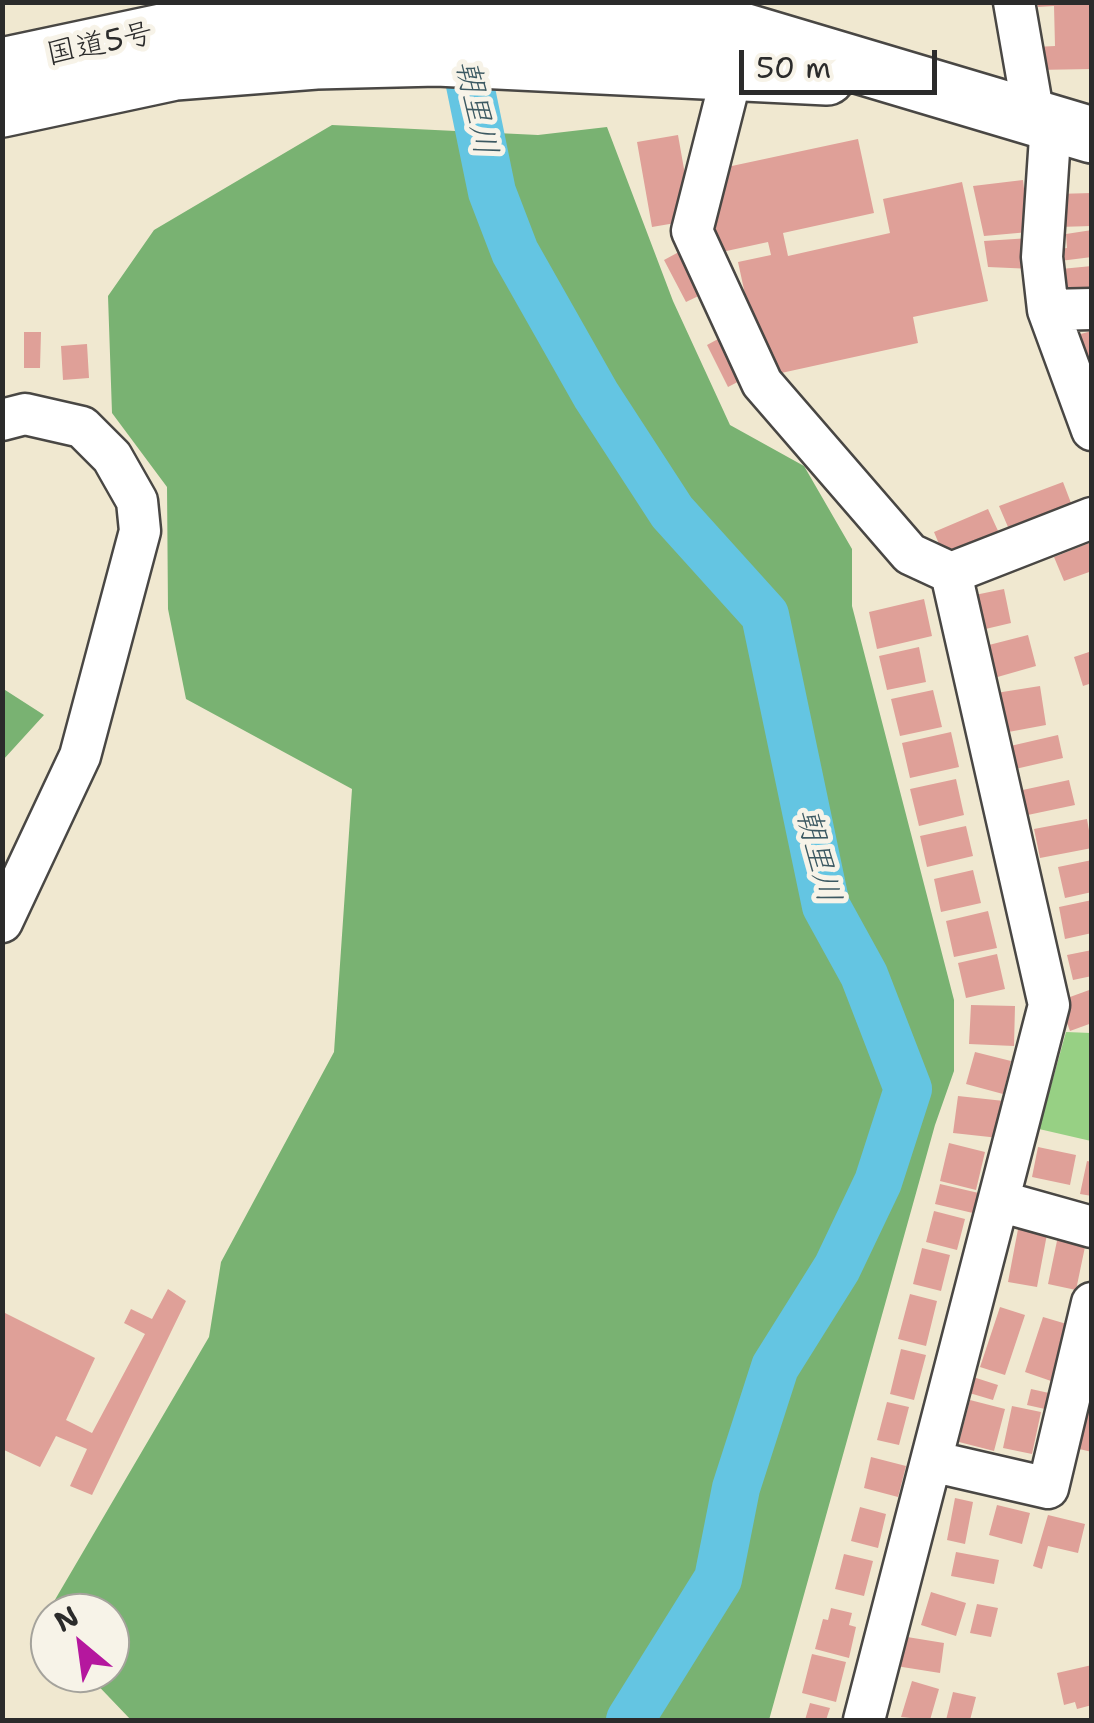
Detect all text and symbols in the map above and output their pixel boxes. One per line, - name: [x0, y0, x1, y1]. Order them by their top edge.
- street label: 国道5号: [43, 16, 157, 74]
- scale bar: [744, 30, 942, 92]
- text: 50 m: [756, 47, 831, 88]
- water label: 朝里川: [446, 57, 504, 159]
- water label: 朝里川: [787, 805, 847, 907]
- north arrow: [30, 1593, 130, 1693]
- text: N: [48, 1597, 85, 1641]

